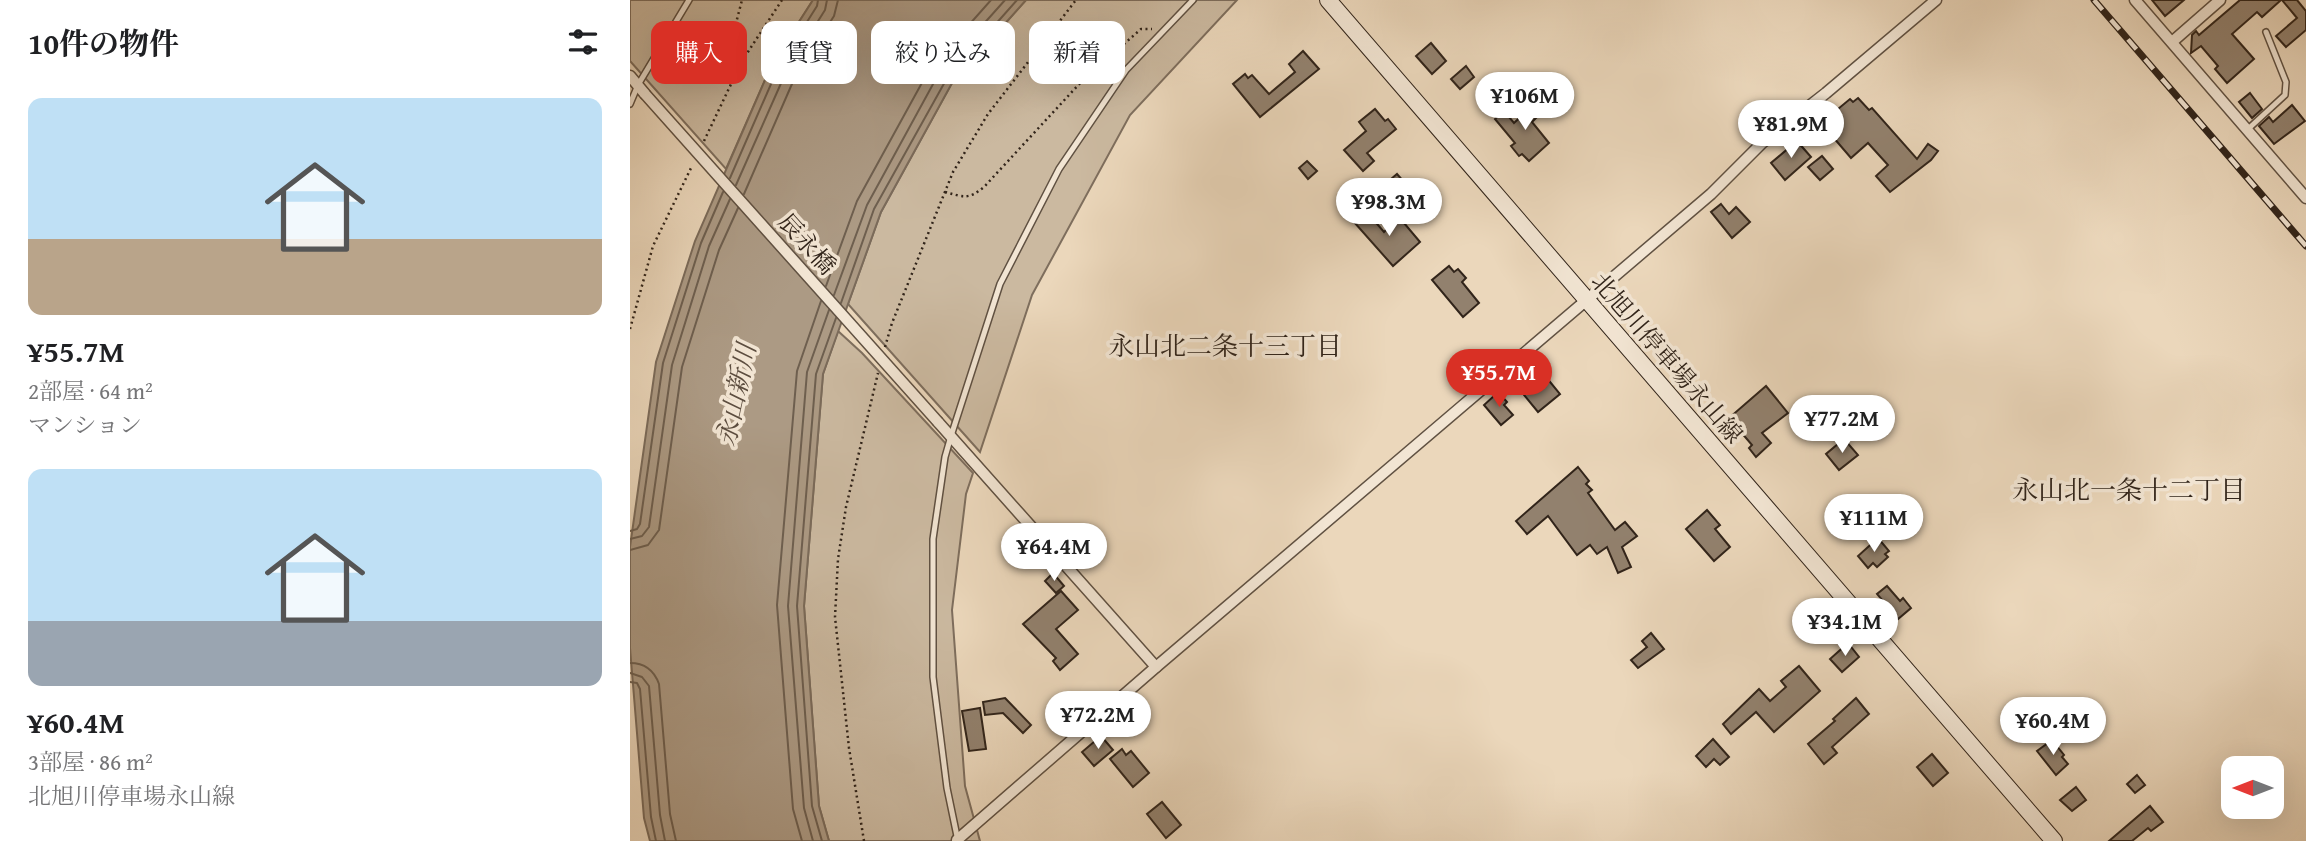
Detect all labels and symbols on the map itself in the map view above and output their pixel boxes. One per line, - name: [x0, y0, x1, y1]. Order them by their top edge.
- pin: ¥106M: [1476, 72, 1574, 132]
- pin: ¥81.9M: [1734, 100, 1848, 160]
- pin: ¥98.3M: [1332, 178, 1446, 238]
- street label: 辰永橋: [770, 205, 844, 282]
- street label: 北旭川停車場永山線: [1583, 265, 1751, 451]
- district label: 永山北二条十三丁目: [1108, 326, 1342, 365]
- water label: 永山新川: [706, 337, 766, 450]
- pin: ¥55.7M: [1442, 350, 1556, 409]
- pin: ¥77.2M: [1785, 396, 1899, 455]
- district label: 永山北一条十二丁目: [2012, 470, 2246, 509]
- pin: ¥111M: [1825, 494, 1923, 554]
- pin: ¥64.4M: [997, 524, 1111, 583]
- pin: ¥34.1M: [1788, 598, 1902, 658]
- pin: ¥72.2M: [1041, 692, 1155, 751]
- pin: ¥60.4M: [1996, 698, 2110, 757]
- north arrow: [2221, 756, 2284, 819]

